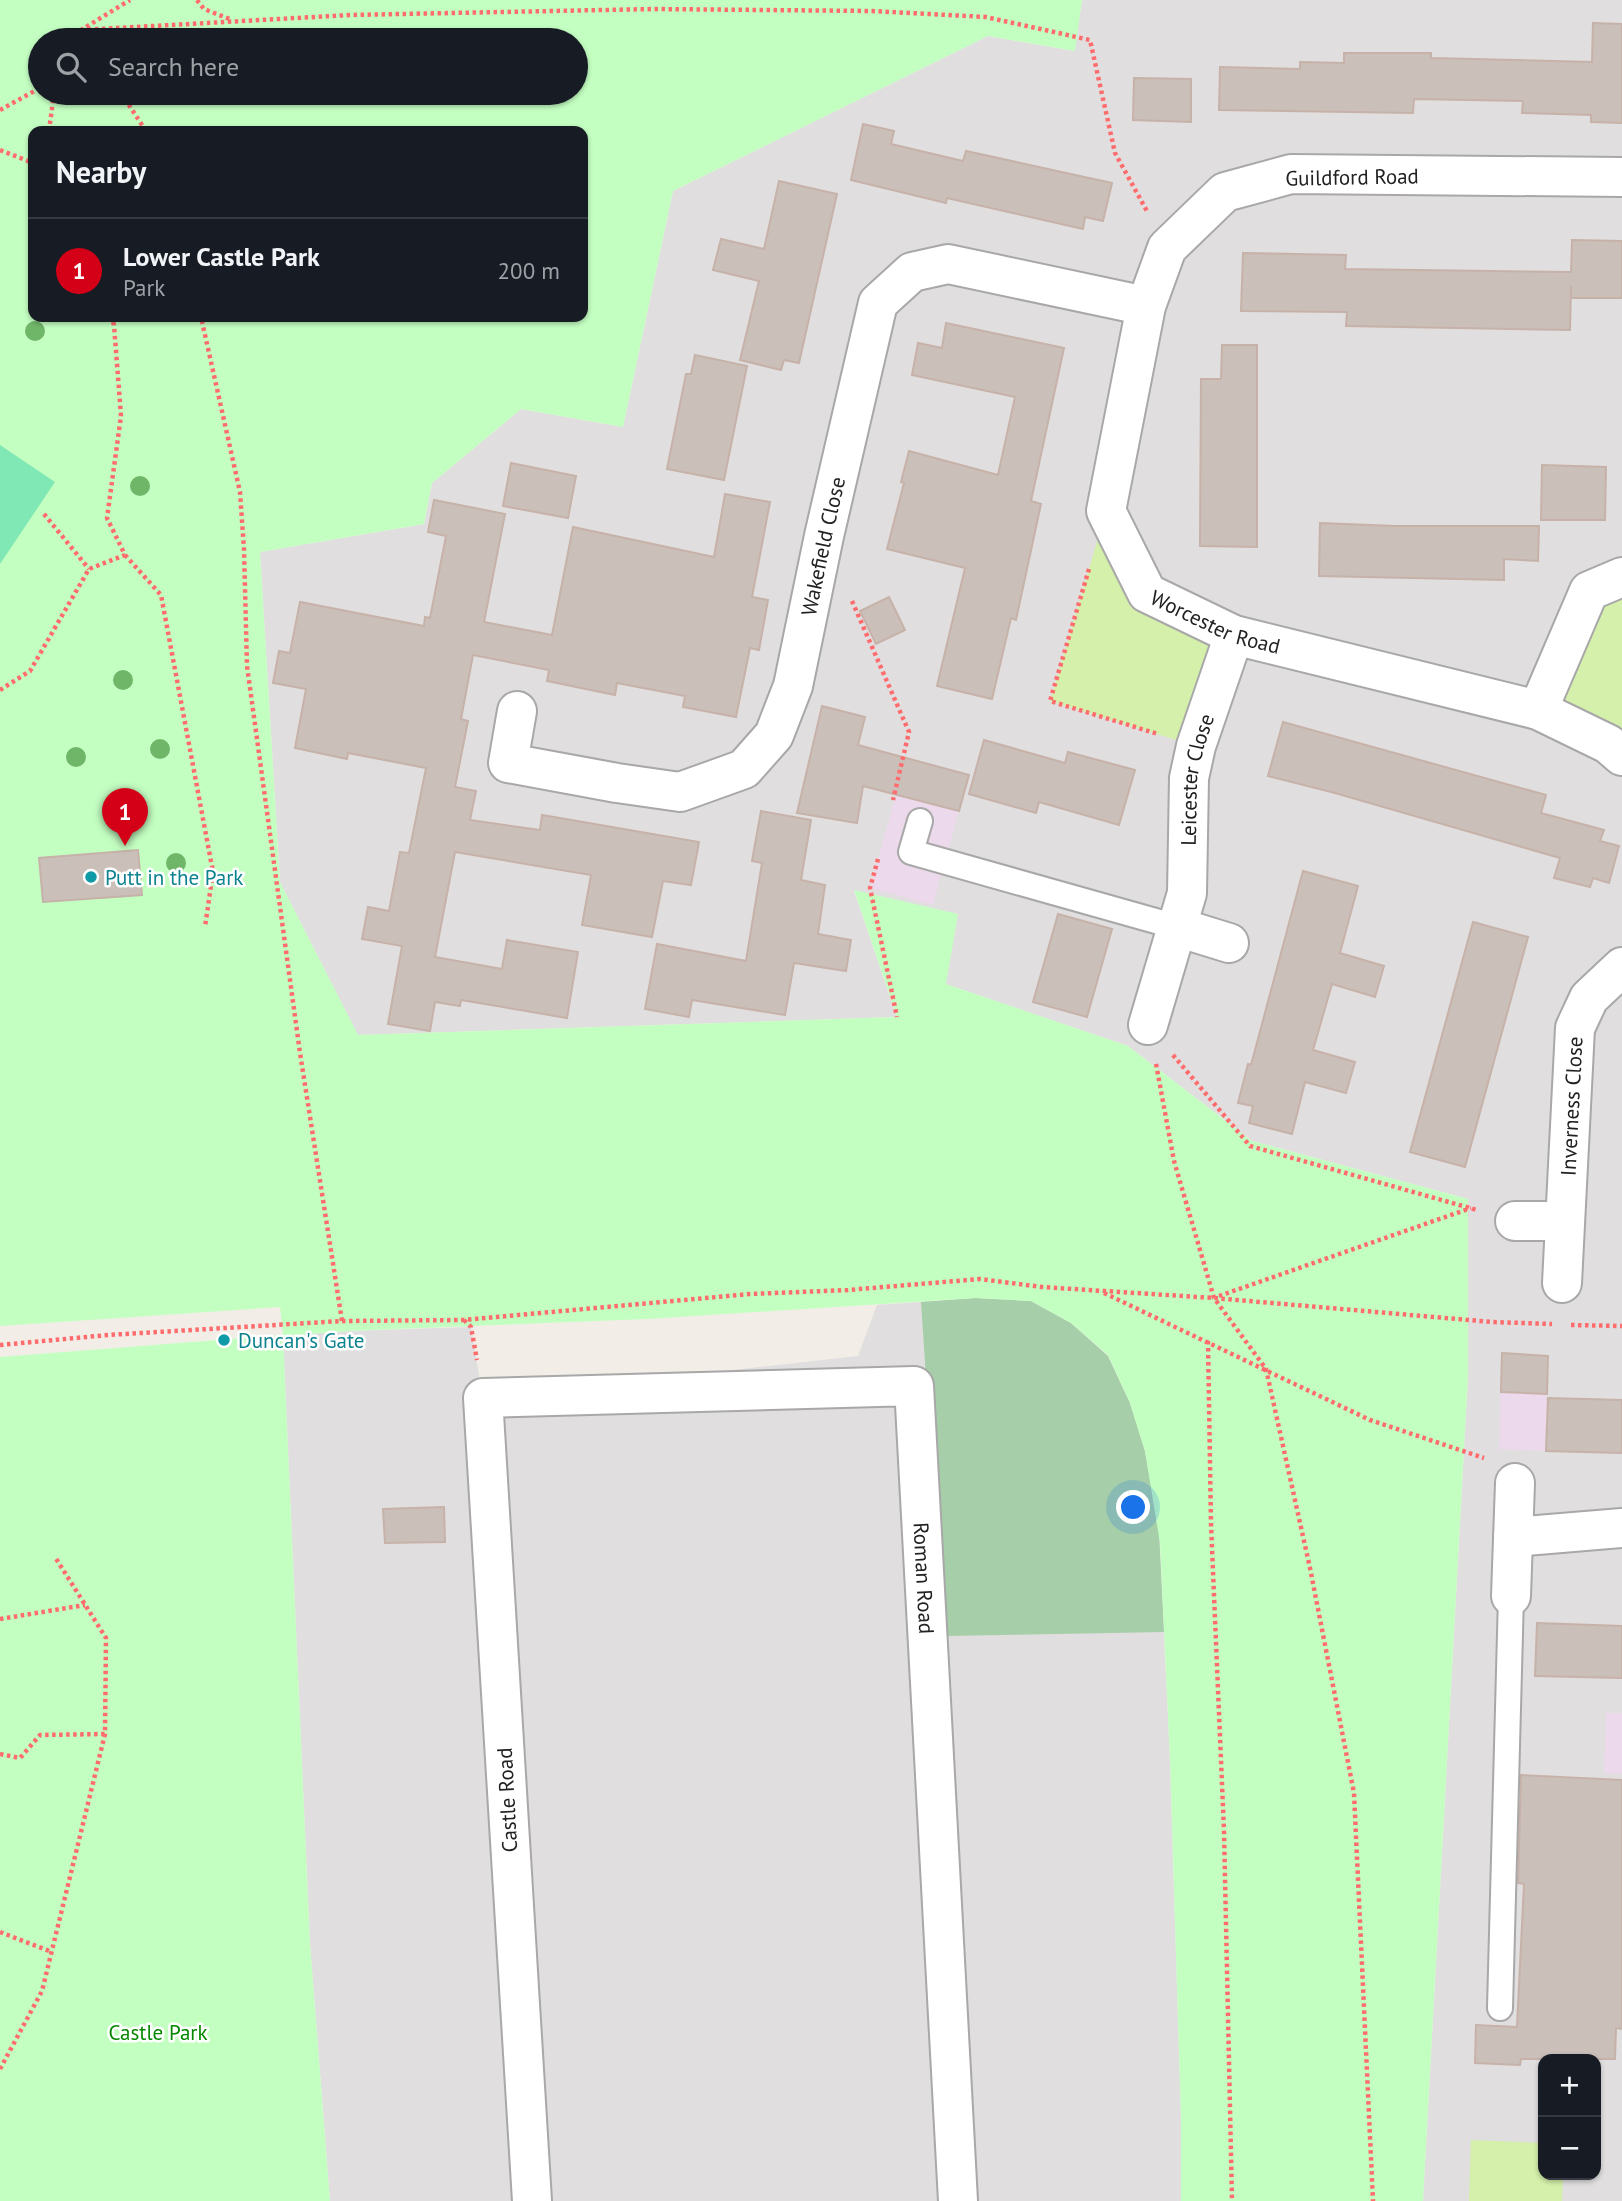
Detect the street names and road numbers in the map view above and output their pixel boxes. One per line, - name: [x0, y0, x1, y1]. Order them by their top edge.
- street label: Guildford Road: [1285, 162, 1419, 192]
- street label: Wakefield Close: [794, 474, 851, 618]
- street label: Worcester Road: [1146, 583, 1283, 659]
- street label: Leicester Close: [1174, 710, 1220, 846]
- street label: Inverness Close: [1554, 1036, 1588, 1177]
- street label: Roman Road: [908, 1521, 941, 1635]
- street label: Castle Road: [491, 1747, 523, 1853]

